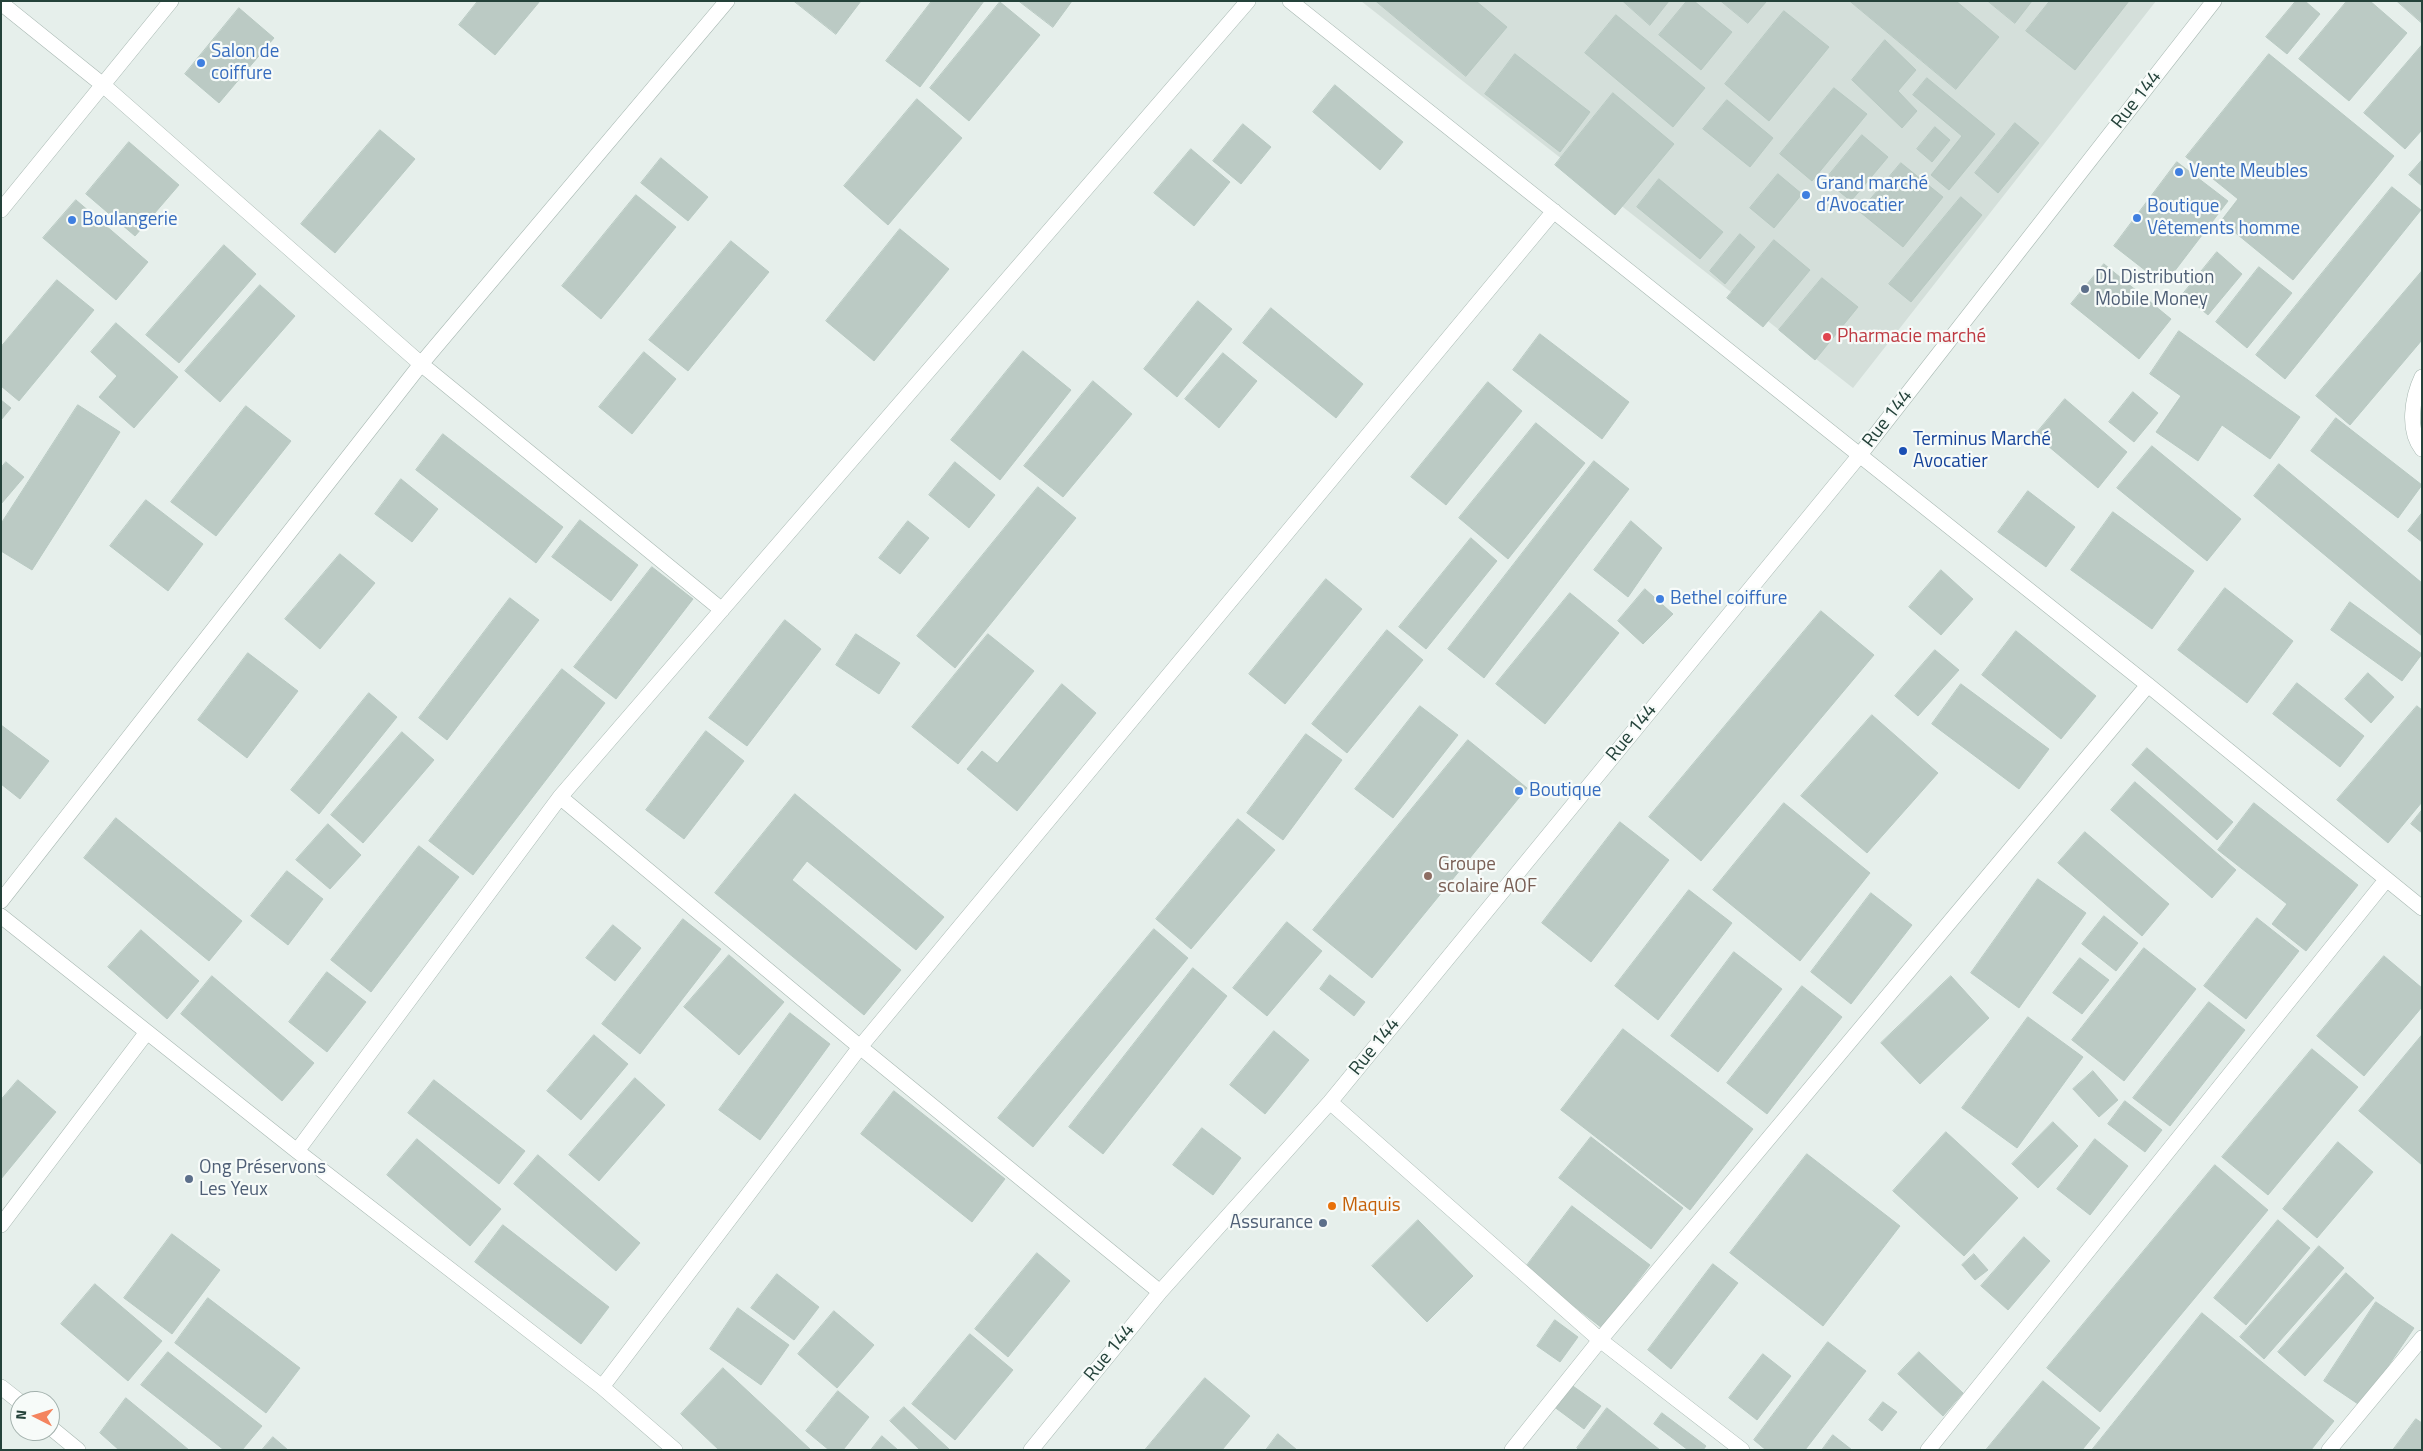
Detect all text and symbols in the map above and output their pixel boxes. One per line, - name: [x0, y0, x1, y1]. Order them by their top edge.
- place label: Salon de coiffure: [211, 41, 279, 85]
- marker: Salon de coiffure: [195, 57, 207, 69]
- street label: Rue 144: [2107, 66, 2167, 134]
- place label: Vente Meubles: [2189, 161, 2308, 183]
- marker: Vente Meubles: [2173, 166, 2185, 178]
- place label: Grand marché d’Avocatier: [1816, 173, 1928, 217]
- marker: Grand marché d’Avocatier: [1800, 189, 1812, 201]
- place label: Boutique Vêtements homme: [2147, 196, 2300, 240]
- place label: Boulangerie: [82, 209, 178, 231]
- marker: Boutique Vêtements homme: [2131, 212, 2143, 224]
- marker: Boulangerie: [66, 214, 78, 226]
- place label: DL Distribution Mobile Money: [2095, 267, 2214, 311]
- marker: DL Distribution Mobile Money: [2079, 283, 2091, 295]
- place label: Pharmacie marché: [1837, 326, 1986, 348]
- marker: Pharmacie marché: [1821, 331, 1833, 343]
- street label: Rue 144: [1858, 385, 1918, 453]
- place label: Terminus Marché Avocatier: [1913, 429, 2051, 473]
- marker: Terminus Marché Avocatier: [1897, 445, 1909, 457]
- place label: Bethel coiffure: [1670, 588, 1787, 610]
- marker: Bethel coiffure: [1654, 593, 1666, 605]
- street label: Rue 144: [1602, 700, 1662, 766]
- place label: Boutique: [1529, 780, 1601, 802]
- marker: Boutique: [1513, 785, 1525, 797]
- place label: Groupe scolaire AOF: [1438, 854, 1537, 898]
- marker: Groupe scolaire AOF: [1422, 870, 1434, 882]
- street label: Rue 144: [1345, 1014, 1405, 1080]
- place label: Ong Préservons Les Yeux: [199, 1157, 326, 1201]
- marker: Ong Préservons Les Yeux: [183, 1173, 195, 1185]
- place label: Maquis: [1342, 1195, 1401, 1217]
- marker: Maquis: [1326, 1200, 1338, 1212]
- place label: Assurance: [1230, 1212, 1313, 1234]
- marker: Assurance: [1317, 1217, 1329, 1229]
- street label: Rue 144: [1080, 1320, 1140, 1386]
- north arrow: [10, 1391, 60, 1441]
- text: N: [10, 1409, 31, 1420]

